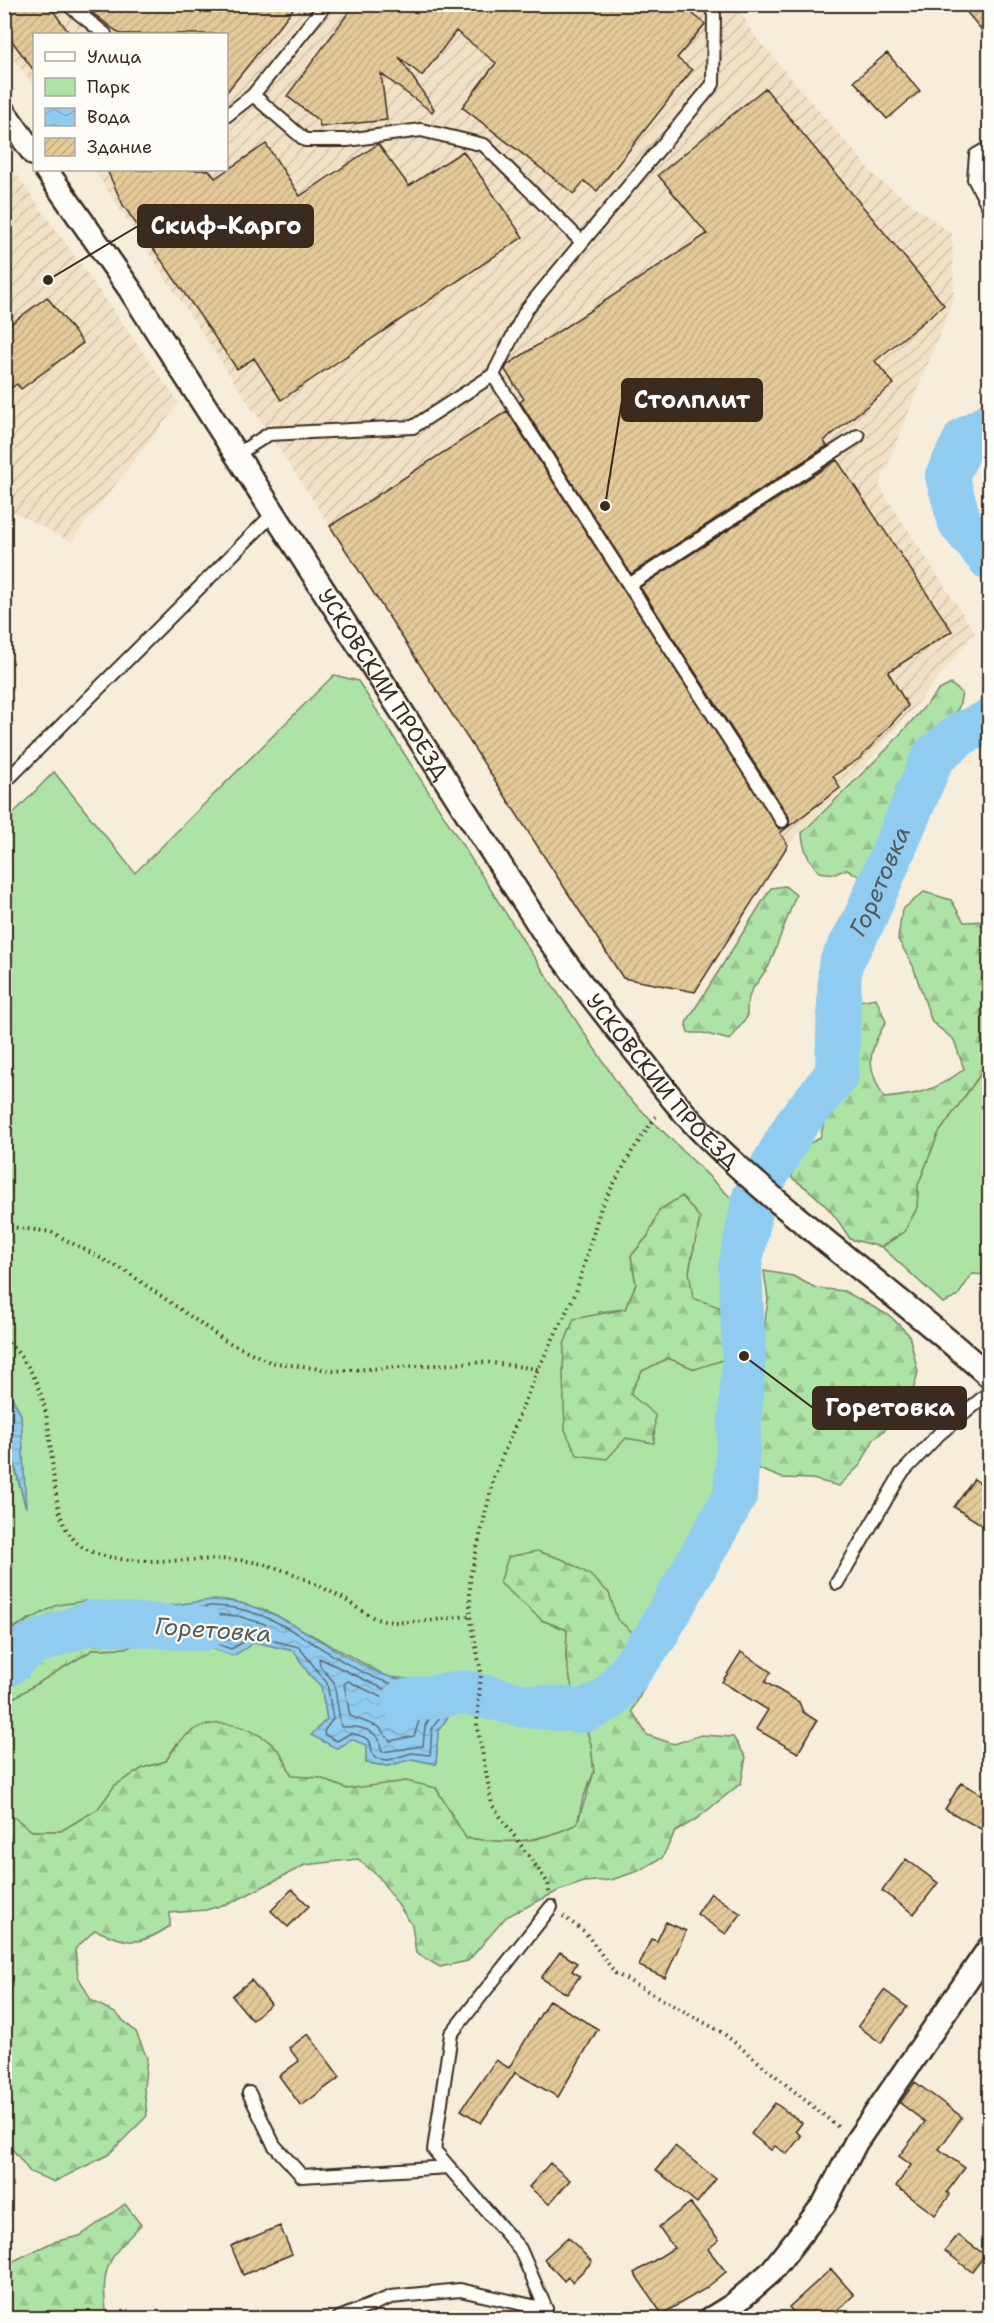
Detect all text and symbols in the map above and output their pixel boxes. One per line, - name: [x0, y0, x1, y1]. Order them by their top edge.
- legend: [33, 33, 228, 171]
- text: Улица: [87, 45, 141, 69]
- text: Парк: [87, 75, 130, 99]
- text: Вода: [87, 105, 130, 129]
- text: Здание: [87, 135, 152, 159]
- callout: Скиф-Карго: [138, 205, 313, 247]
- text: Скиф-Карго: [150, 210, 302, 242]
- callout: Столплит: [622, 379, 762, 421]
- text: Столплит: [634, 384, 751, 416]
- street label: УСКОВСКИЙ ПРОЕЗД: [312, 583, 456, 785]
- water label: Горетовка: [842, 821, 918, 942]
- street label: УСКОВСКИЙ ПРОЕЗД: [580, 987, 746, 1175]
- callout: Горетовка: [813, 1387, 966, 1429]
- text: Горетовка: [825, 1392, 955, 1424]
- water label: Горетовка: [153, 1610, 273, 1650]

